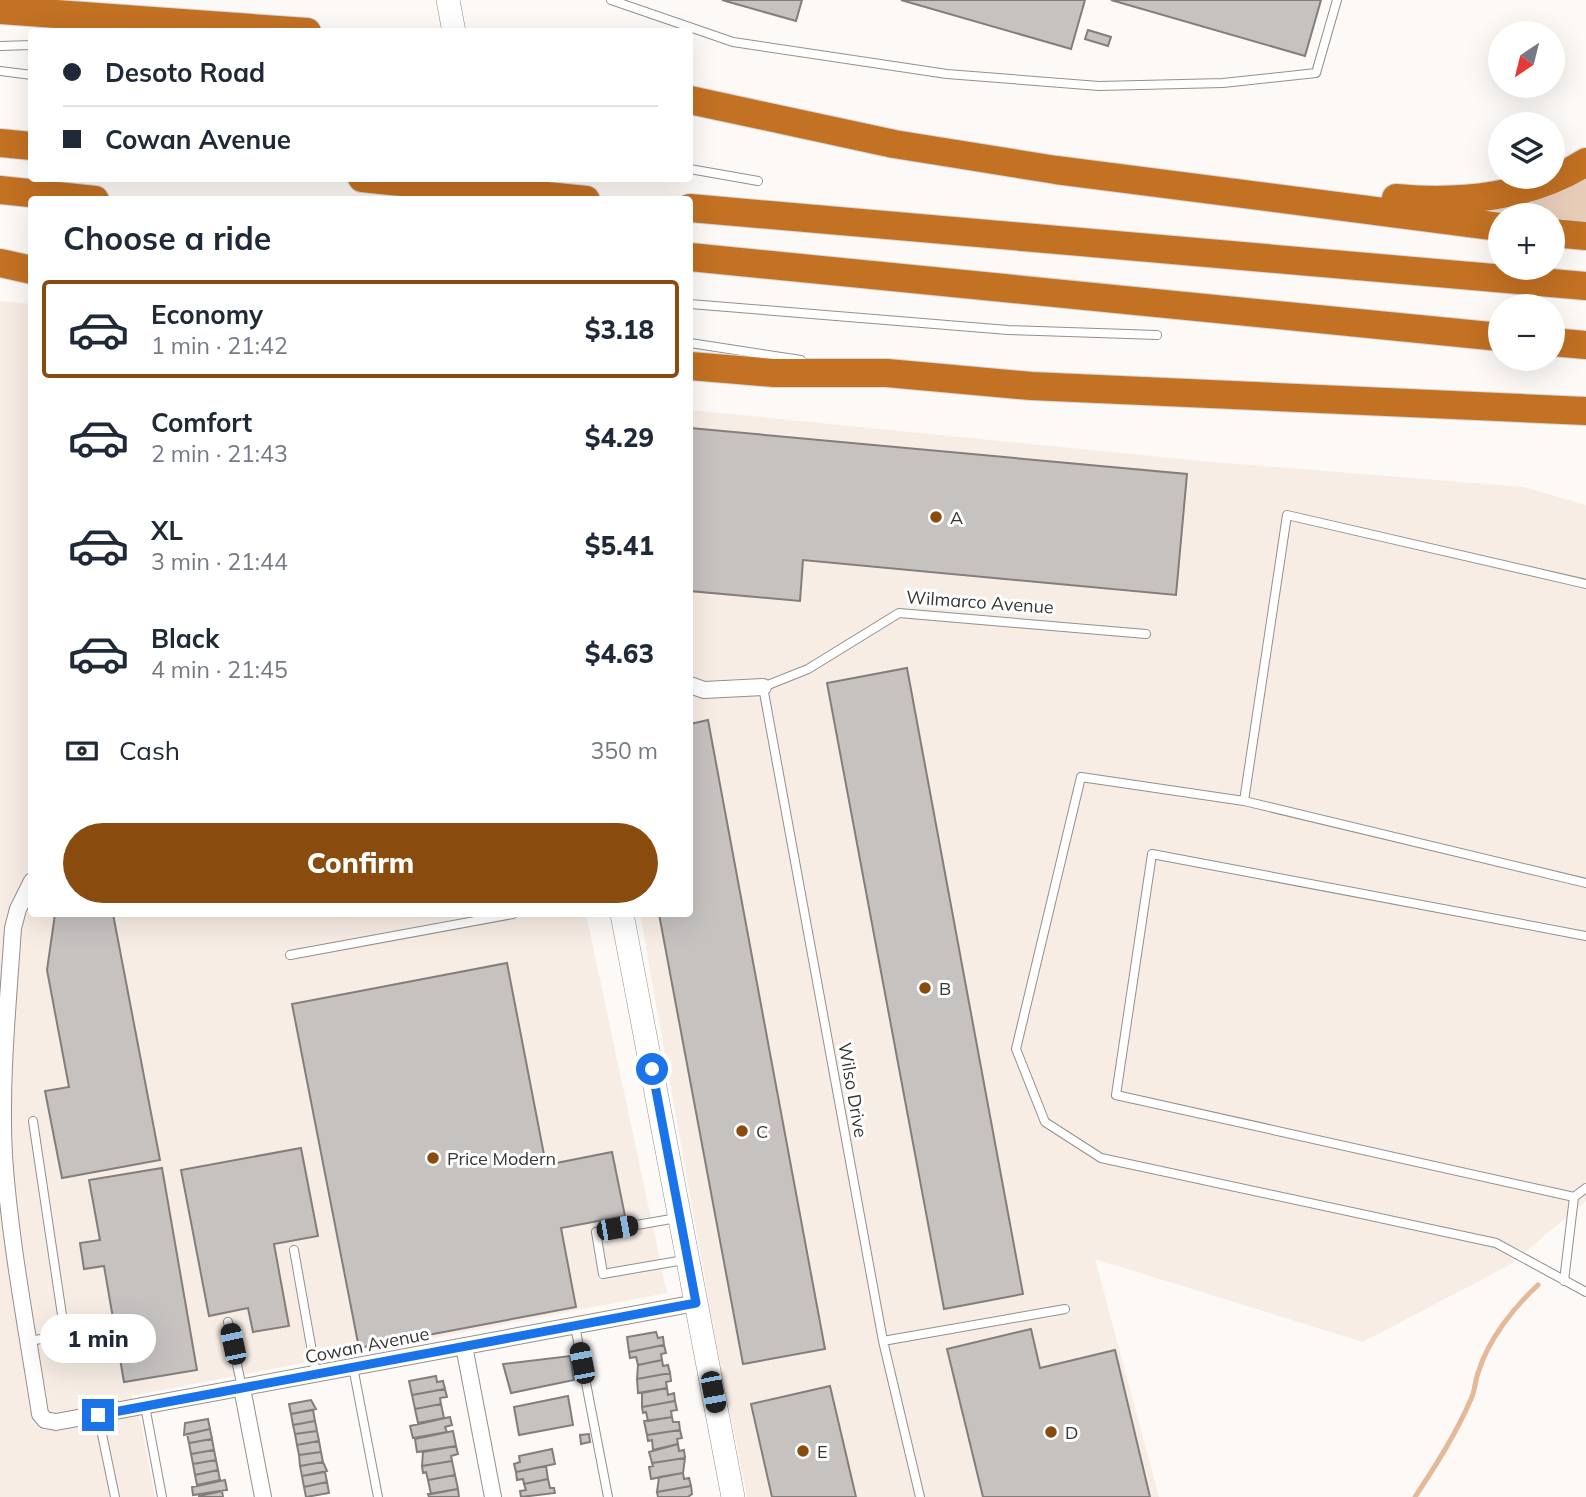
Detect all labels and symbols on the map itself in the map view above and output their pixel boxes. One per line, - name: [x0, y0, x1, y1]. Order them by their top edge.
- north arrow: [1488, 21, 1564, 98]
- place label: A: [950, 506, 963, 529]
- marker: A: [928, 509, 944, 525]
- street label: Wilmarco Avenue: [905, 585, 1055, 619]
- place label: B: [939, 977, 951, 1000]
- marker: B: [917, 980, 933, 996]
- street label: Wilso Drive: [833, 1041, 873, 1139]
- route start: [636, 1053, 668, 1085]
- place label: C: [756, 1120, 768, 1143]
- marker: C: [734, 1123, 750, 1139]
- place label: Price Modern: [447, 1147, 556, 1170]
- marker: Price Modern: [425, 1150, 441, 1166]
- car: [595, 1214, 640, 1242]
- callout: 1 min: [40, 1314, 156, 1362]
- car: [219, 1321, 248, 1367]
- street label: Cowan Avenue: [303, 1322, 431, 1368]
- car: [568, 1340, 597, 1386]
- car: [699, 1369, 728, 1415]
- route end: [82, 1399, 114, 1431]
- place label: D: [1065, 1421, 1078, 1444]
- marker: D: [1043, 1424, 1059, 1440]
- place label: E: [817, 1440, 828, 1463]
- marker: E: [795, 1443, 811, 1459]

